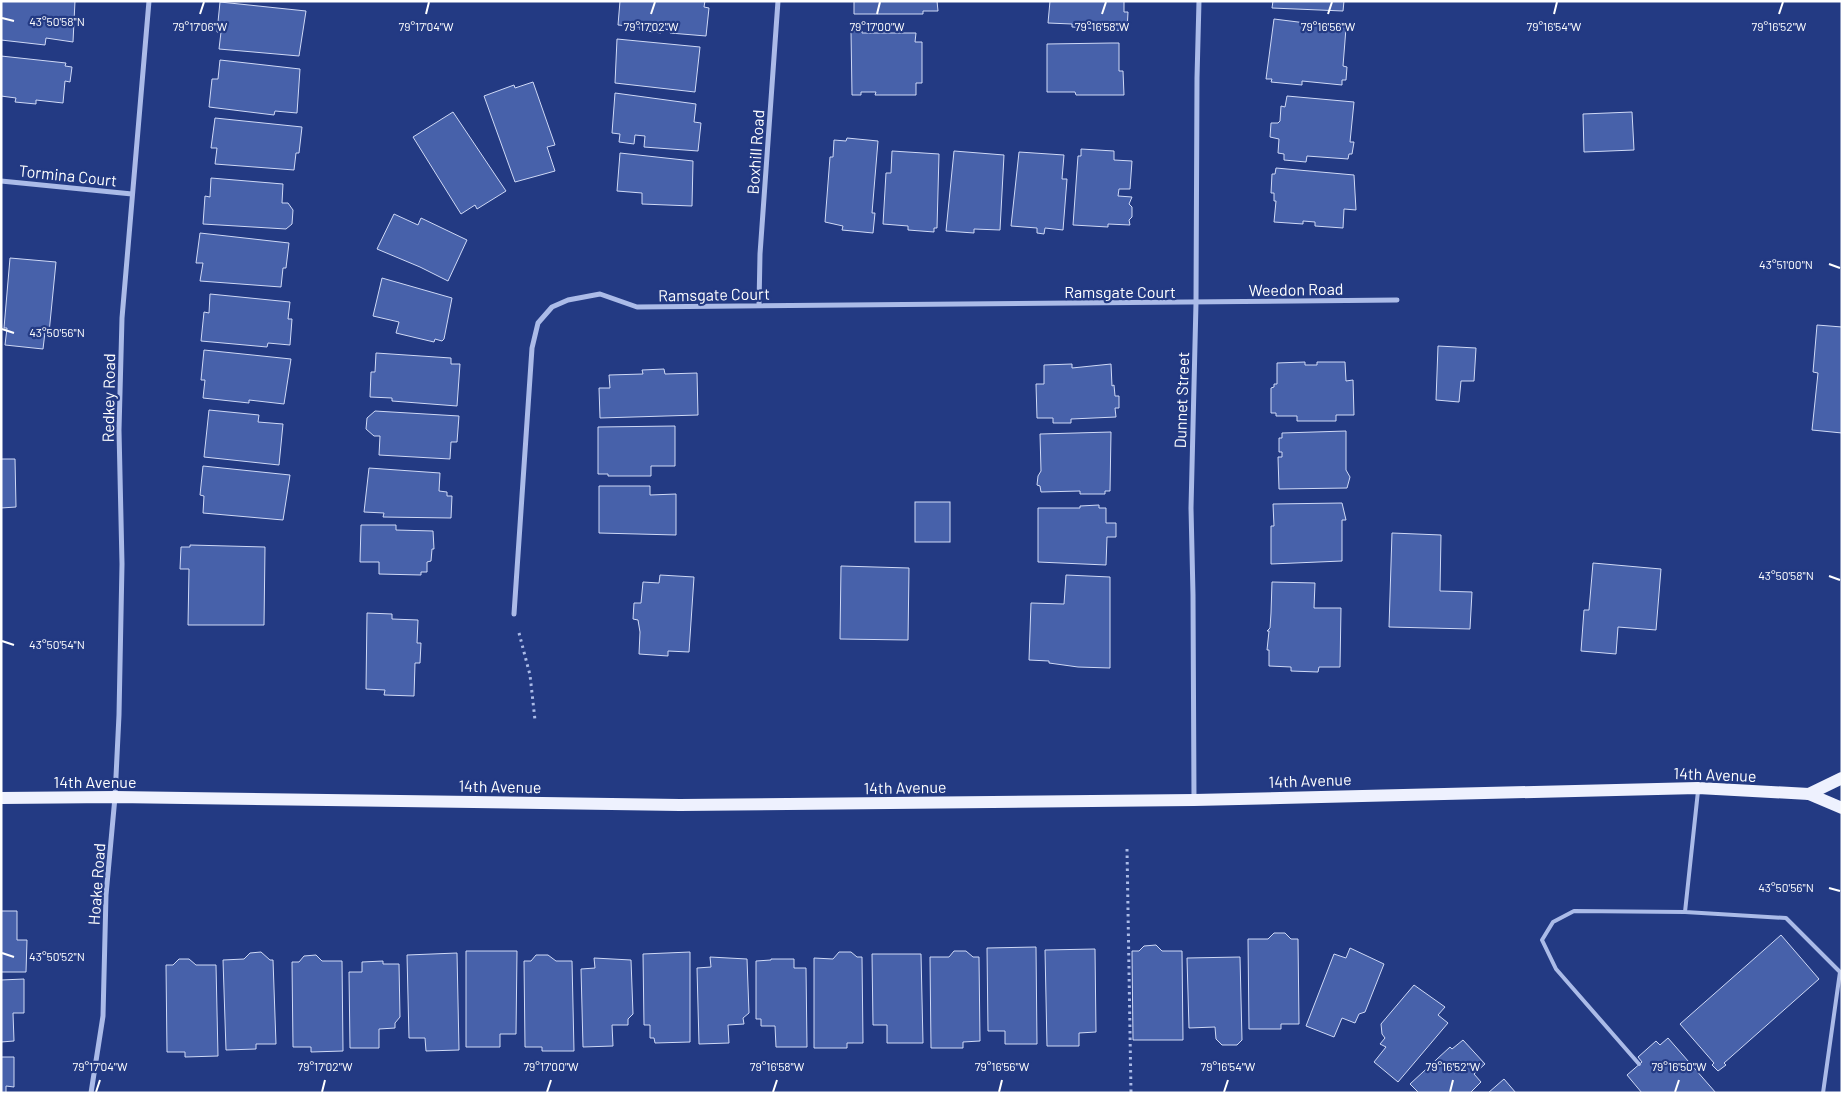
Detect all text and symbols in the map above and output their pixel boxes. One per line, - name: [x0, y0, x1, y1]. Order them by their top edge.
- text: 43°50'58"N: [29, 14, 85, 28]
- text: 79°17'06"W: [173, 19, 228, 33]
- text: 79°17'04"W: [399, 19, 454, 33]
- text: 79°17'02"W: [624, 19, 679, 33]
- text: 79°17'00"W: [849, 19, 905, 33]
- text: 79°16'58"W: [1075, 19, 1130, 33]
- text: 79°16'56"W: [1301, 19, 1356, 33]
- text: 79°16'54"W: [1527, 19, 1582, 33]
- text: 79°16'52"W: [1752, 19, 1807, 33]
- street label: Boxhill Road: [743, 109, 767, 195]
- street label: Tormina Court: [18, 160, 118, 190]
- text: 43°51'00"N: [1759, 257, 1813, 271]
- street label: Weedon Road: [1248, 279, 1344, 299]
- street label: Ramsgate Court: [1064, 282, 1176, 301]
- street label: Ramsgate Court: [658, 284, 770, 304]
- text: 43°50'56"N: [29, 325, 85, 339]
- street label: Dunnet Street: [1170, 351, 1192, 449]
- street label: Redkey Road: [98, 353, 118, 443]
- text: 43°50'58"N: [1758, 568, 1814, 582]
- text: 43°50'54"N: [29, 637, 85, 651]
- street label: 14th Avenue: [1673, 763, 1757, 785]
- street label: 14th Avenue: [1268, 769, 1352, 791]
- street label: 14th Avenue: [54, 772, 136, 791]
- street label: 14th Avenue: [458, 776, 542, 796]
- street label: 14th Avenue: [863, 777, 947, 797]
- street label: Hoake Road: [84, 842, 108, 926]
- text: 43°50'56"N: [1758, 880, 1814, 894]
- text: 43°50'52"N: [29, 949, 85, 963]
- text: 79°17'04"W: [73, 1059, 128, 1073]
- text: 79°17'02"W: [298, 1059, 353, 1073]
- text: 79°17'00"W: [523, 1059, 579, 1073]
- text: 79°16'58"W: [750, 1059, 805, 1073]
- text: 79°16'56"W: [975, 1059, 1030, 1073]
- text: 79°16'54"W: [1201, 1059, 1256, 1073]
- text: 79°16'52"W: [1426, 1059, 1481, 1073]
- text: 79°16'50"W: [1651, 1059, 1707, 1073]

